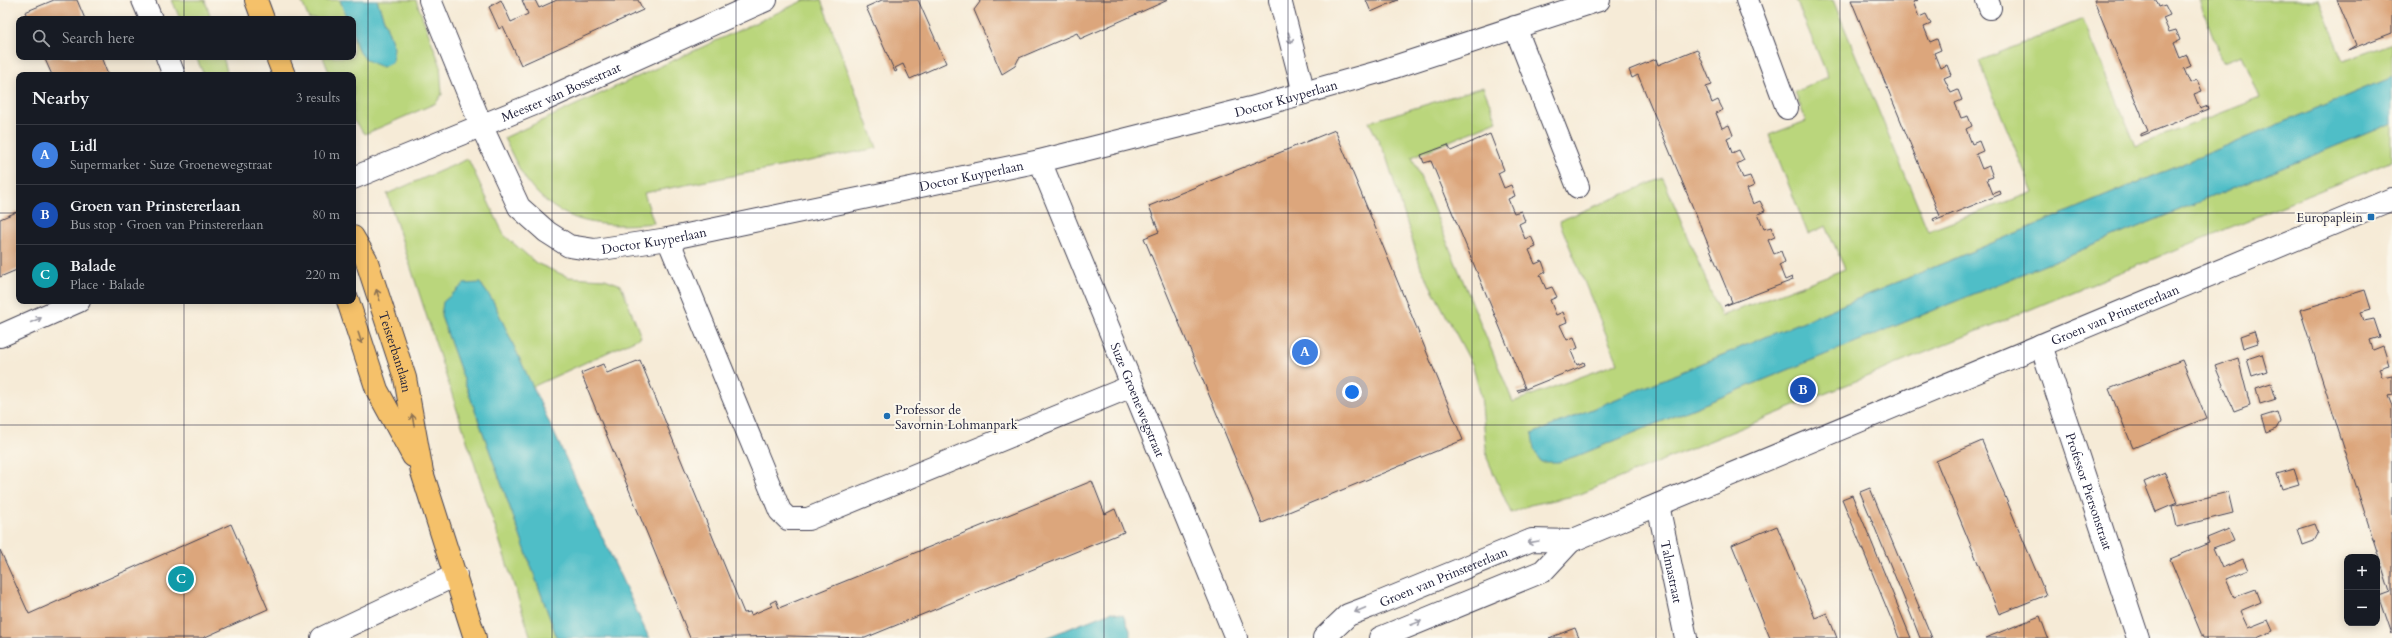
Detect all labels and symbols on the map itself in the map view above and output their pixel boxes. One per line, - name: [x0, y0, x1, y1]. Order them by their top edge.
- one-way arrow: [1287, 31, 1294, 44]
- street label: Meester van Bossestraat: [499, 59, 624, 127]
- street label: Doctor Kuyperlaan: [1233, 76, 1340, 122]
- street label: Doctor Kuyperlaan: [918, 157, 1026, 196]
- place label: Europaplein: [2296, 209, 2364, 227]
- marker: Europaplein: [2366, 212, 2376, 222]
- street label: Doctor Kuyperlaan: [600, 223, 709, 259]
- street label: Groen van Prinstererlaan: [2048, 280, 2182, 350]
- one-way arrow: [374, 289, 381, 302]
- street label: Teisterbantlaan: [374, 309, 416, 395]
- one-way arrow: [29, 316, 41, 323]
- one-way arrow: [357, 331, 364, 344]
- pin: A: [1292, 337, 1318, 367]
- street label: Suze Groenewegstraat: [1106, 340, 1169, 460]
- pin: B: [1790, 375, 1816, 405]
- your location: [1342, 382, 1362, 402]
- place label: Professor de Savornin Lohmanpark: [895, 401, 1018, 434]
- marker: Professor de Savornin Lohmanpark: [882, 411, 892, 421]
- one-way arrow: [408, 414, 416, 427]
- street label: Professor Piersonstraat: [2061, 430, 2116, 553]
- one-way arrow: [1526, 538, 1539, 546]
- street label: Talmastraat: [1656, 539, 1686, 605]
- street label: Groen van Prinstererlaan: [1377, 543, 1511, 612]
- pin: C: [168, 564, 194, 594]
- one-way arrow: [1355, 607, 1367, 615]
- one-way arrow: [1409, 619, 1421, 626]

